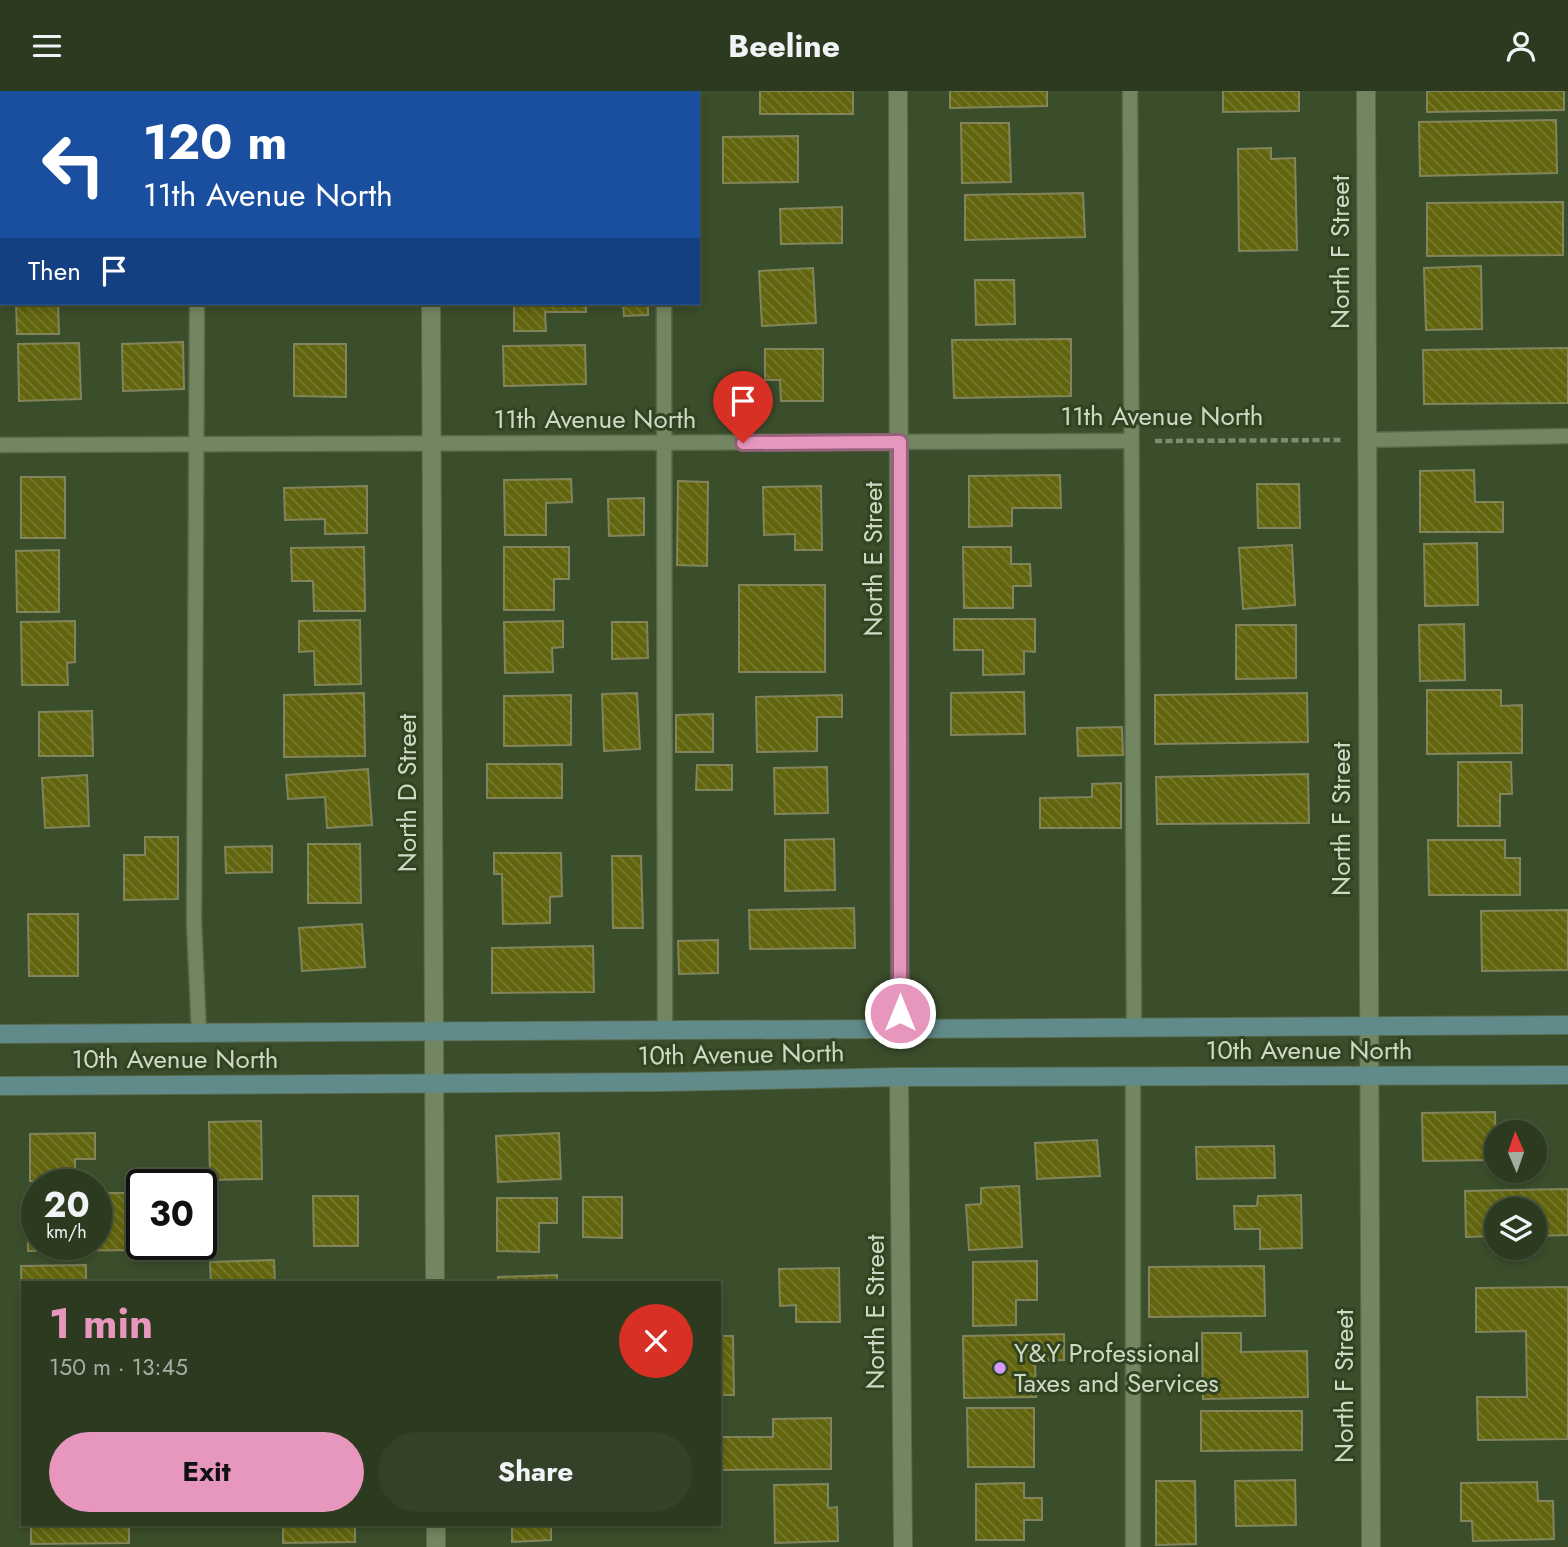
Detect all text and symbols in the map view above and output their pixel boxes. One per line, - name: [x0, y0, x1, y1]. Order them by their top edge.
- text: Beeline: [728, 23, 840, 69]
- icon: menu: [28, 27, 66, 65]
- icon: person: [1502, 27, 1540, 65]
- text: 120 m: [143, 107, 287, 177]
- icon: left: [28, 119, 119, 210]
- text: 11th Avenue North: [143, 172, 393, 218]
- street label: North F Street: [1321, 174, 1359, 329]
- text: Then: [28, 252, 81, 290]
- icon: arrive: [95, 252, 133, 290]
- pin: [713, 371, 773, 443]
- icon: arrive: [724, 382, 762, 420]
- street label: 11th Avenue North: [1060, 397, 1264, 435]
- street label: 11th Avenue North: [493, 400, 697, 438]
- street label: North E Street: [854, 481, 892, 637]
- street label: North D Street: [388, 713, 426, 872]
- street label: North F Street: [1322, 741, 1360, 896]
- position arrow: [863, 976, 937, 1050]
- street label: 10th Avenue North: [1206, 1031, 1412, 1069]
- street label: 10th Avenue North: [637, 1033, 845, 1075]
- street label: 10th Avenue North: [72, 1040, 278, 1078]
- north arrow: [1484, 1120, 1547, 1183]
- map controls: [1484, 1120, 1547, 1260]
- speed limit sign: 30: [126, 1169, 217, 1260]
- text: 20: [43, 1180, 90, 1230]
- button: layers: [1484, 1197, 1547, 1260]
- text: km/h: [46, 1219, 87, 1245]
- street label: North E Street: [856, 1234, 894, 1390]
- text: 1 min: [49, 1293, 153, 1354]
- button: close: [619, 1304, 693, 1378]
- street label: North F Street: [1325, 1308, 1363, 1463]
- place label: Y&Y Professional Taxes and Services: [1014, 1334, 1219, 1402]
- text: 150 m · 13:45: [49, 1350, 188, 1384]
- marker: Y&Y Professional Taxes and Services: [992, 1360, 1008, 1376]
- button: Exit: [49, 1432, 364, 1512]
- button: Share: [378, 1432, 693, 1512]

